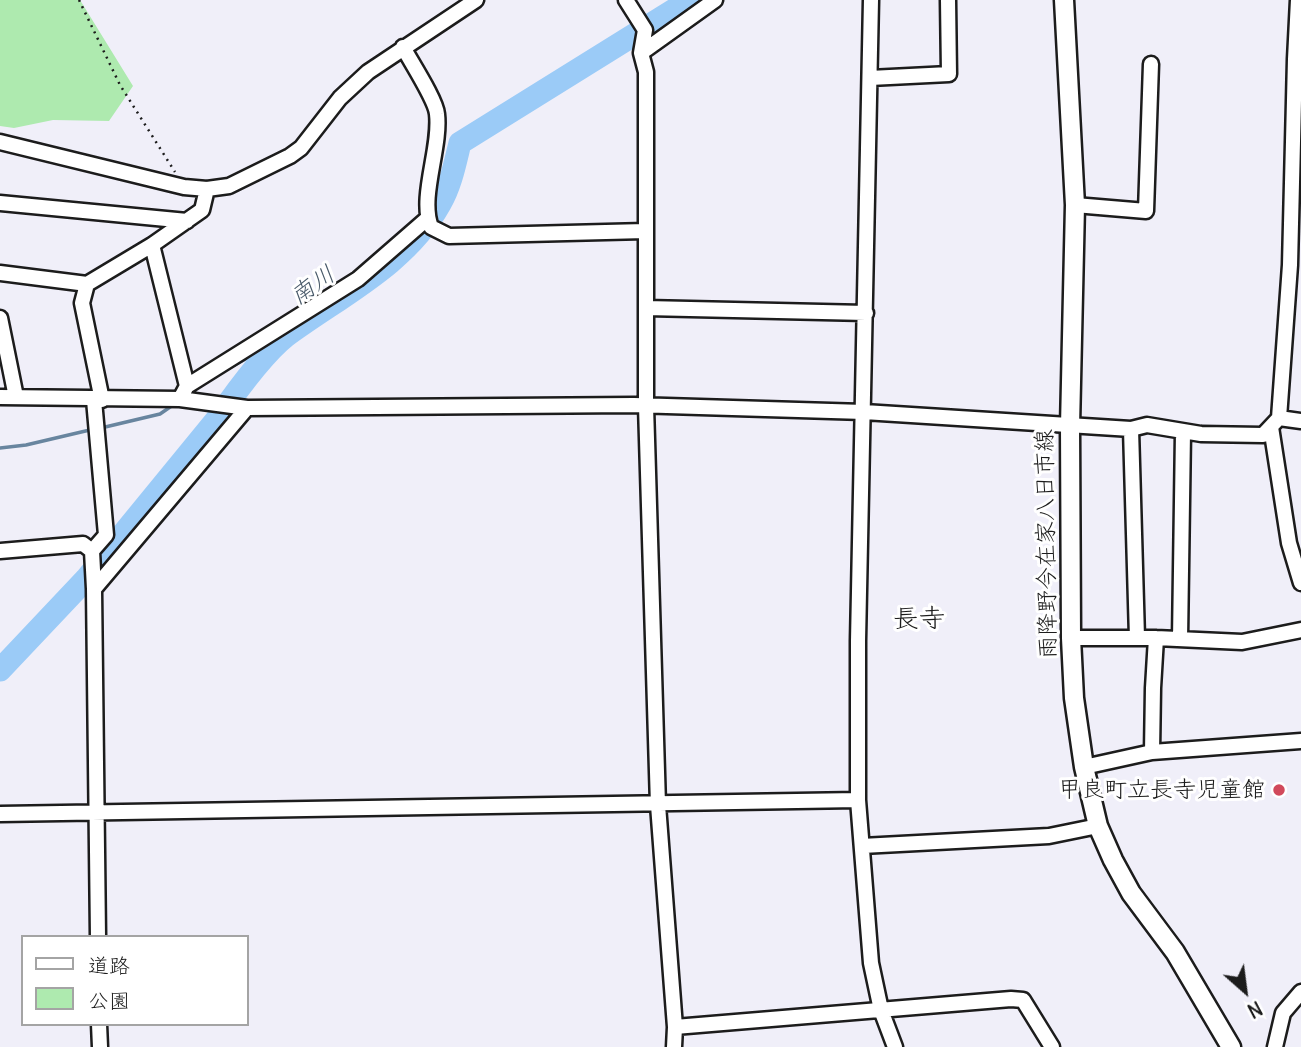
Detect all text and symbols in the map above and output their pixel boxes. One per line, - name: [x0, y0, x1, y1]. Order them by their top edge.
- water label: 南川: [285, 260, 341, 312]
- street label: 雨降野今在家八日市線: [1031, 429, 1063, 659]
- district label: 長寺: [893, 604, 945, 636]
- place label: 甲良町立長寺児童館: [1058, 776, 1265, 804]
- marker: 甲良町立長寺児童館: [1271, 782, 1287, 798]
- legend: [21, 935, 248, 1026]
- text: 道路: [88, 952, 130, 979]
- north arrow: [1210, 956, 1280, 1026]
- text: 公園: [88, 987, 130, 1014]
- text: N: [1243, 996, 1266, 1023]

